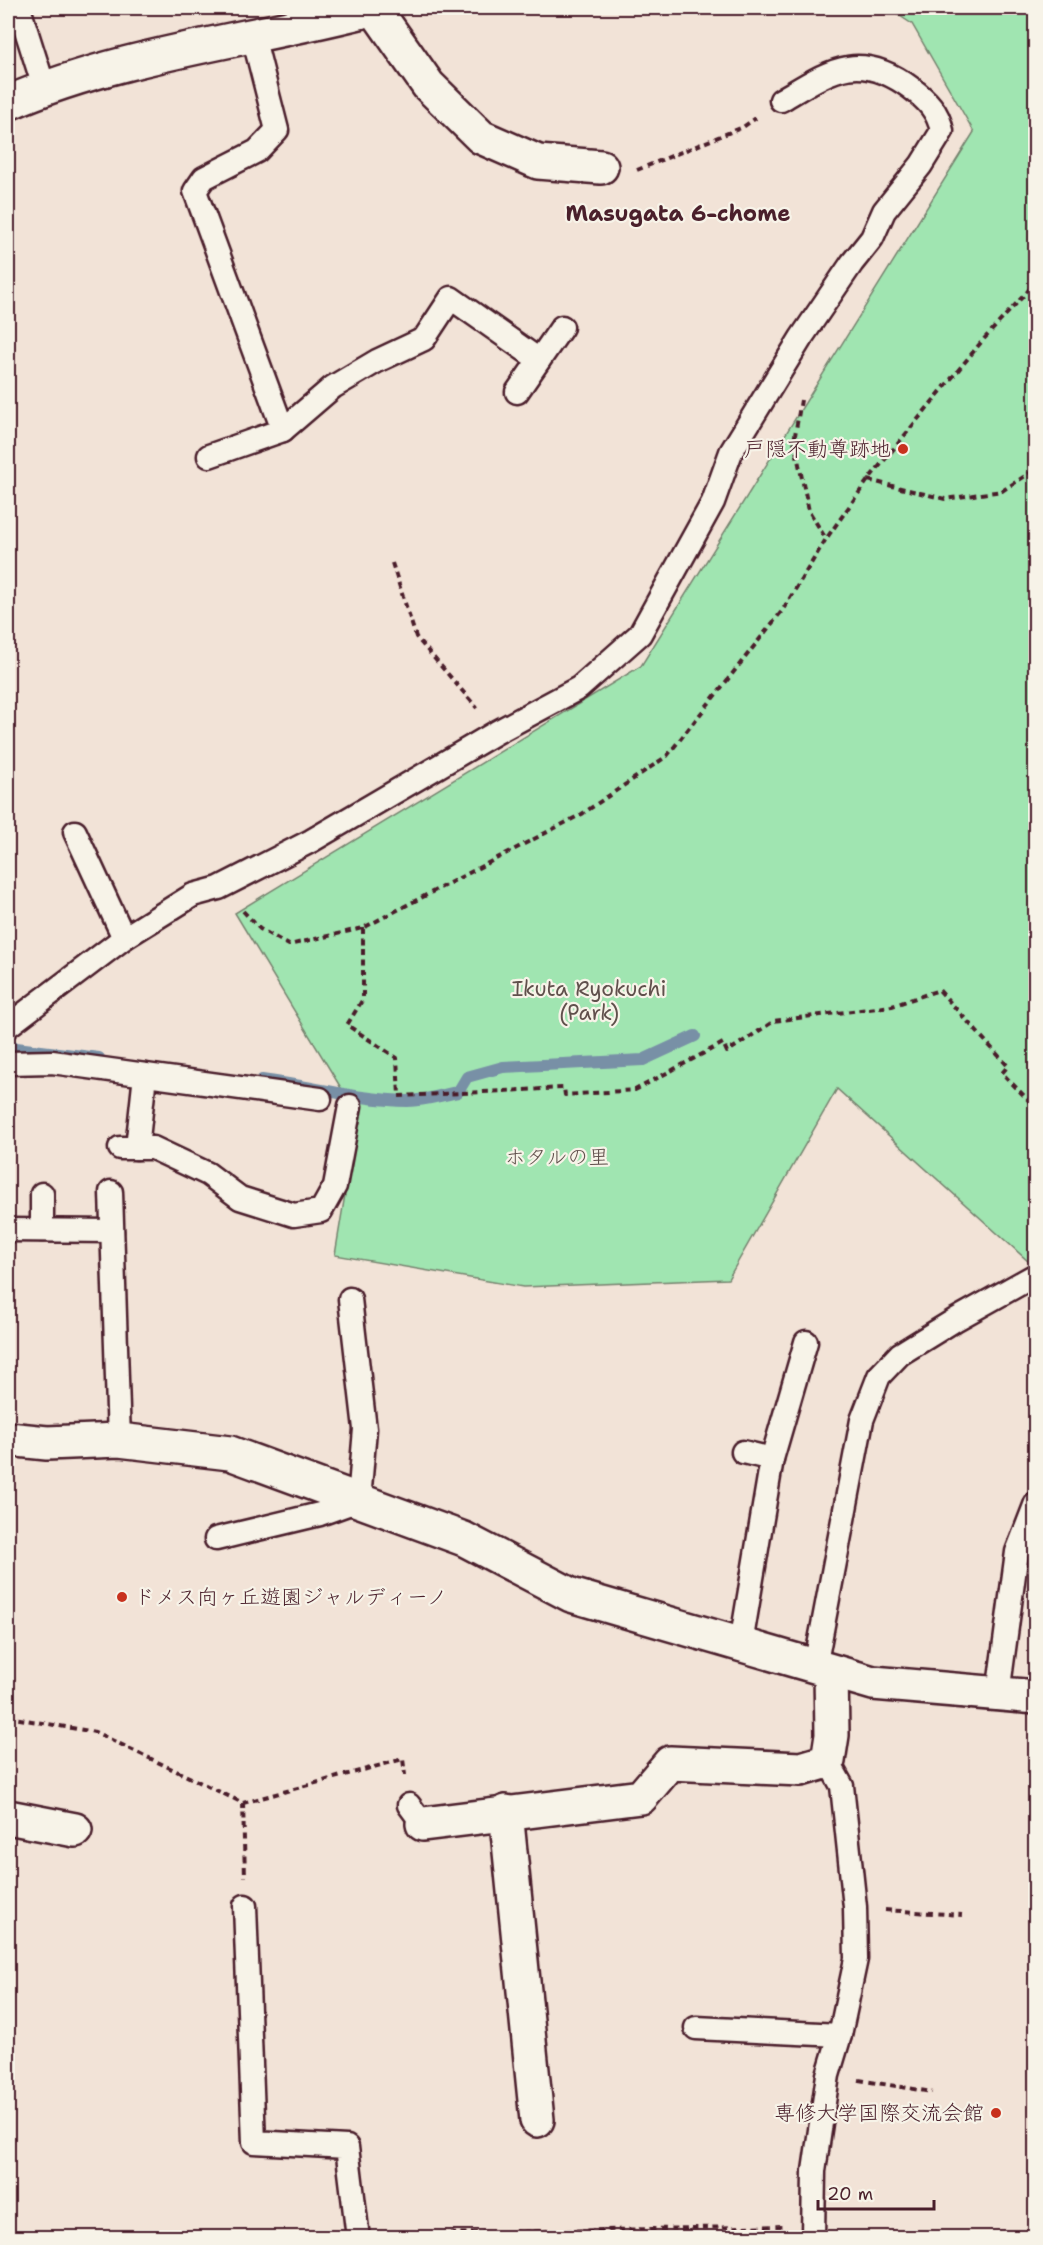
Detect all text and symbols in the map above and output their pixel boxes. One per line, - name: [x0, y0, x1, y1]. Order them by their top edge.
- district label: Masugata 6-chome: [566, 199, 790, 228]
- place label: 戸隠不動尊跡地: [744, 435, 891, 463]
- marker: 戸隠不動尊跡地: [896, 442, 910, 456]
- park label: Ikuta Ryokuchi (Park): [512, 975, 666, 1027]
- park label: ホタルの里: [505, 1143, 609, 1171]
- place label: ドメス向ヶ丘遊園ジャルディーノ: [134, 1583, 447, 1611]
- marker: ドメス向ヶ丘遊園ジャルディーノ: [115, 1590, 129, 1604]
- place label: 専修大学国際交流会館: [774, 2099, 984, 2127]
- marker: 専修大学国際交流会館: [989, 2106, 1003, 2120]
- scale bar: [818, 2173, 934, 2211]
- text: 20 m: [827, 2182, 873, 2206]

